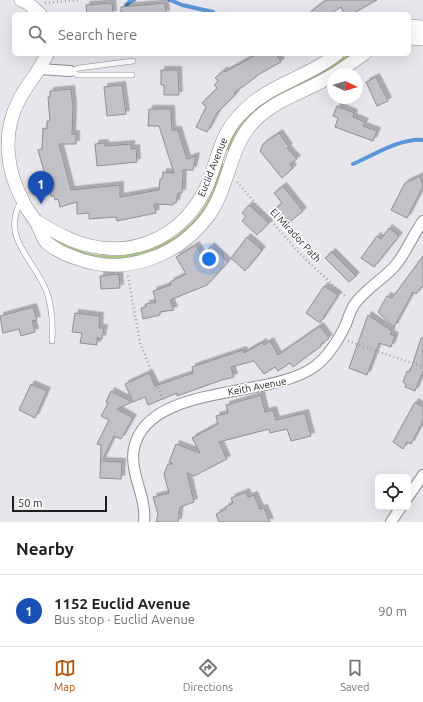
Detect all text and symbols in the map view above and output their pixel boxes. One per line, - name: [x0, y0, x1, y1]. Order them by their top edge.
- search box: [12, 12, 411, 56]
- icon: search: [26, 23, 48, 45]
- text: Search here: [58, 26, 137, 43]
- north arrow: [327, 68, 363, 104]
- street label: Euclid Avenue: [196, 136, 229, 198]
- pin: 1: [28, 171, 54, 204]
- street label: El Mirador Path: [268, 206, 323, 264]
- your location: [199, 249, 219, 269]
- street label: Keith Avenue: [227, 375, 287, 398]
- map controls: [375, 474, 411, 510]
- button: locate: [375, 474, 411, 510]
- scale bar: [12, 494, 107, 513]
- text: 50 m: [18, 497, 42, 509]
- text: Nearby: [16, 539, 74, 558]
- text: 1152 Euclid Avenue: [54, 595, 190, 612]
- text: 1: [25, 604, 33, 618]
- text: 90 m: [378, 604, 407, 618]
- text: Bus stop · Euclid Avenue: [54, 612, 195, 626]
- tab: Map: [54, 657, 76, 693]
- tab: Directions: [183, 657, 233, 693]
- tab: Saved: [340, 657, 369, 693]

